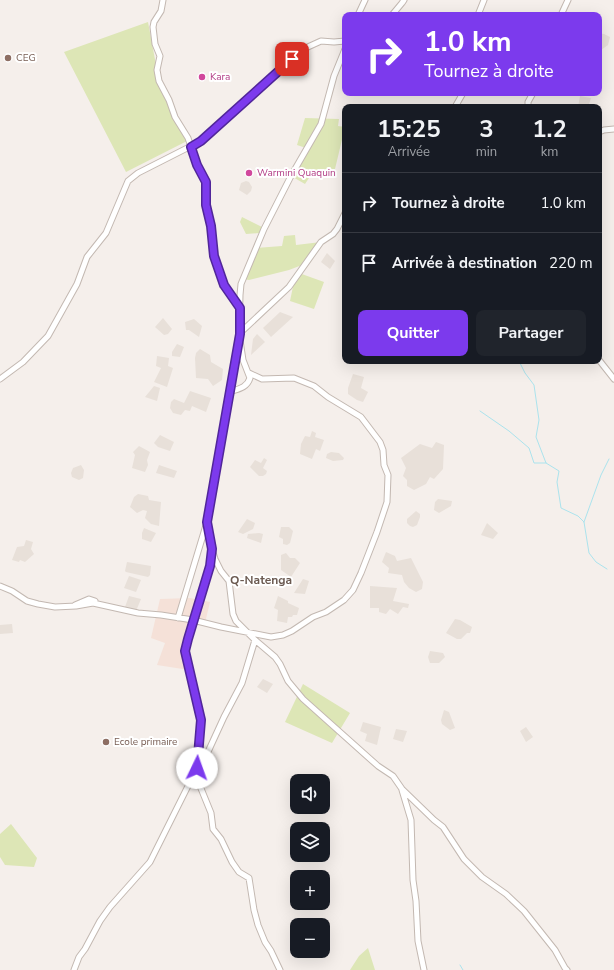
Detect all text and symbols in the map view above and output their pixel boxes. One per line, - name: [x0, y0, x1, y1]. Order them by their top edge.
- text: 1.0 km: [424, 23, 512, 61]
- icon: right: [358, 28, 410, 80]
- pin: [275, 42, 309, 76]
- icon: arrive: [281, 48, 303, 70]
- place label: CEG: [16, 51, 36, 65]
- marker: CEG: [3, 53, 13, 63]
- text: Tournez à droite: [424, 59, 554, 83]
- place label: Kara: [210, 70, 230, 84]
- marker: Kara: [197, 72, 207, 82]
- text: 15:25: [377, 113, 441, 145]
- text: 3: [479, 113, 494, 145]
- text: 1.2: [532, 113, 567, 145]
- text: Arrivée: [388, 143, 430, 161]
- text: min: [476, 143, 497, 161]
- text: km: [541, 143, 558, 161]
- place label: Warmini Quaquin: [257, 166, 336, 180]
- marker: Warmini Quaquin: [244, 168, 254, 178]
- icon: right: [358, 192, 380, 214]
- text: Tournez à droite: [392, 193, 505, 213]
- text: 1.0 km: [540, 193, 586, 213]
- icon: arrive: [358, 252, 380, 274]
- text: Arrivée à destination: [392, 253, 537, 273]
- text: 220 m: [549, 253, 593, 273]
- button: Quitter: [358, 310, 468, 356]
- button: Partager: [476, 310, 586, 356]
- district label: Q-Natenga: [230, 572, 292, 588]
- place label: Ecole primaire: [114, 735, 177, 749]
- marker: Ecole primaire: [101, 737, 111, 747]
- position arrow: [176, 747, 218, 789]
- map controls: [290, 774, 330, 958]
- button: sound: [290, 774, 330, 814]
- button: layers: [290, 822, 330, 862]
- button: +: [290, 870, 330, 910]
- button: −: [290, 918, 330, 958]

